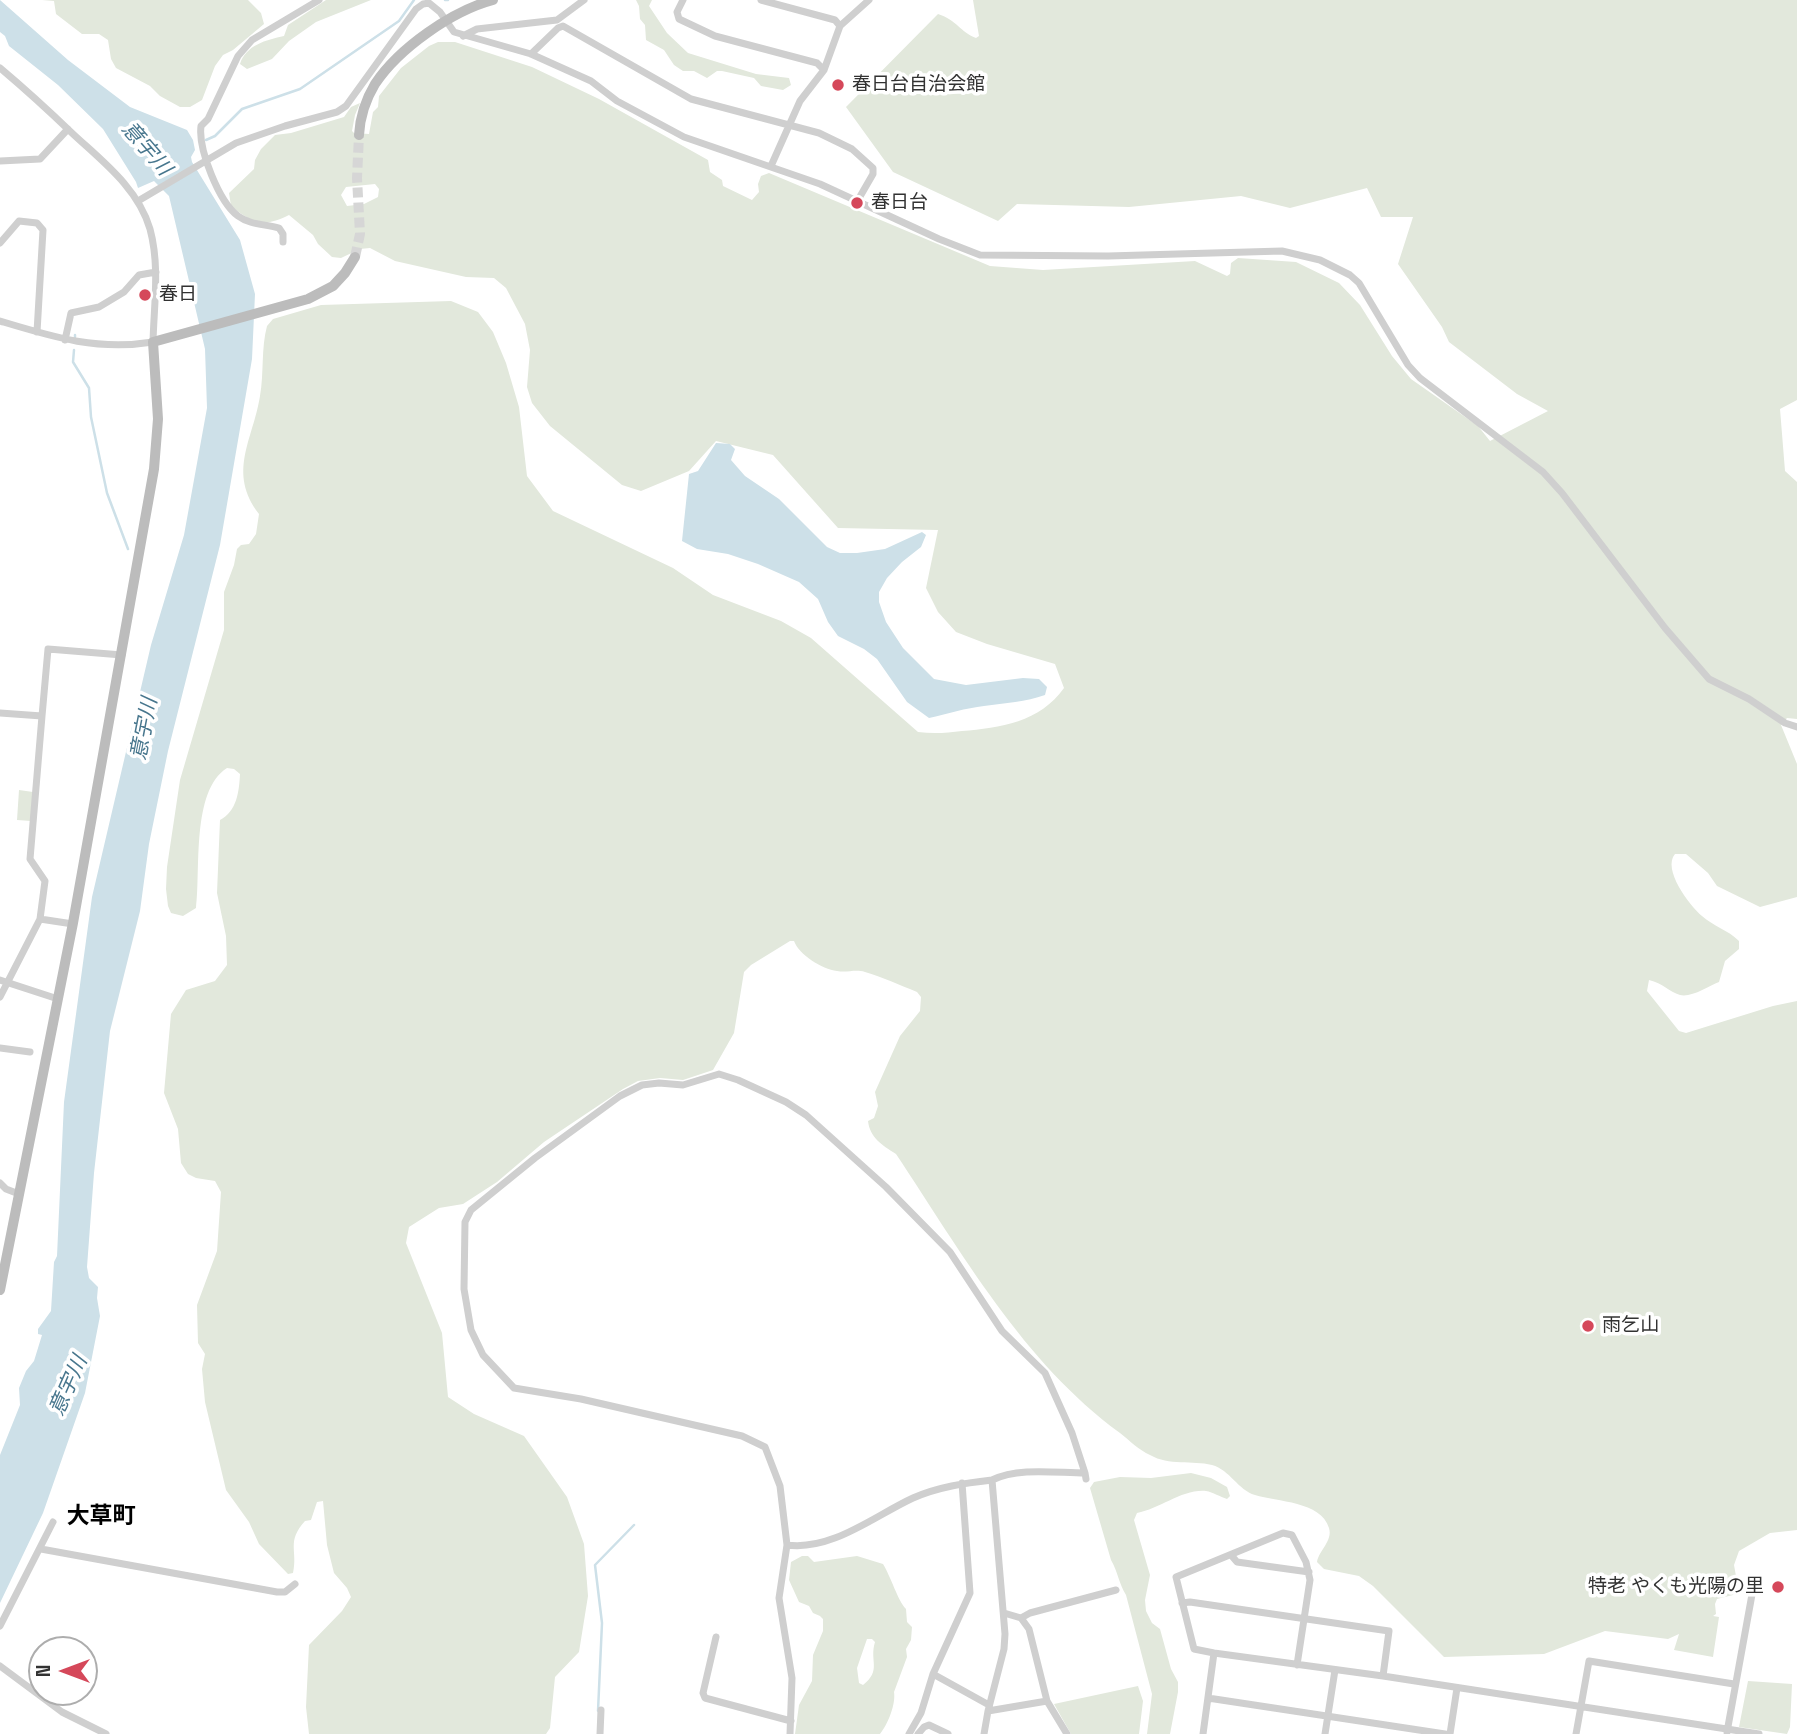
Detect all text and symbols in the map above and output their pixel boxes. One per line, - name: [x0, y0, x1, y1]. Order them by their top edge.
- place label: 春日台自治会館: [852, 74, 985, 96]
- marker: 春日台自治会館: [830, 77, 846, 93]
- water label: 意宇川: [116, 117, 176, 181]
- place label: 春日台: [871, 192, 928, 214]
- marker: 春日台: [849, 195, 865, 211]
- place label: 春日: [159, 284, 197, 306]
- marker: 春日: [137, 287, 153, 303]
- water label: 意宇川: [127, 696, 163, 762]
- place label: 雨乞山: [1602, 1315, 1659, 1337]
- marker: 雨乞山: [1580, 1318, 1596, 1334]
- water label: 意宇川: [45, 1352, 93, 1420]
- district label: 大草町: [67, 1503, 135, 1531]
- place label: 特老 やくも光陽の里: [1588, 1576, 1764, 1598]
- marker: 特老 やくも光陽の里: [1770, 1579, 1786, 1595]
- north arrow: [28, 1636, 98, 1706]
- text: N: [31, 1665, 56, 1677]

